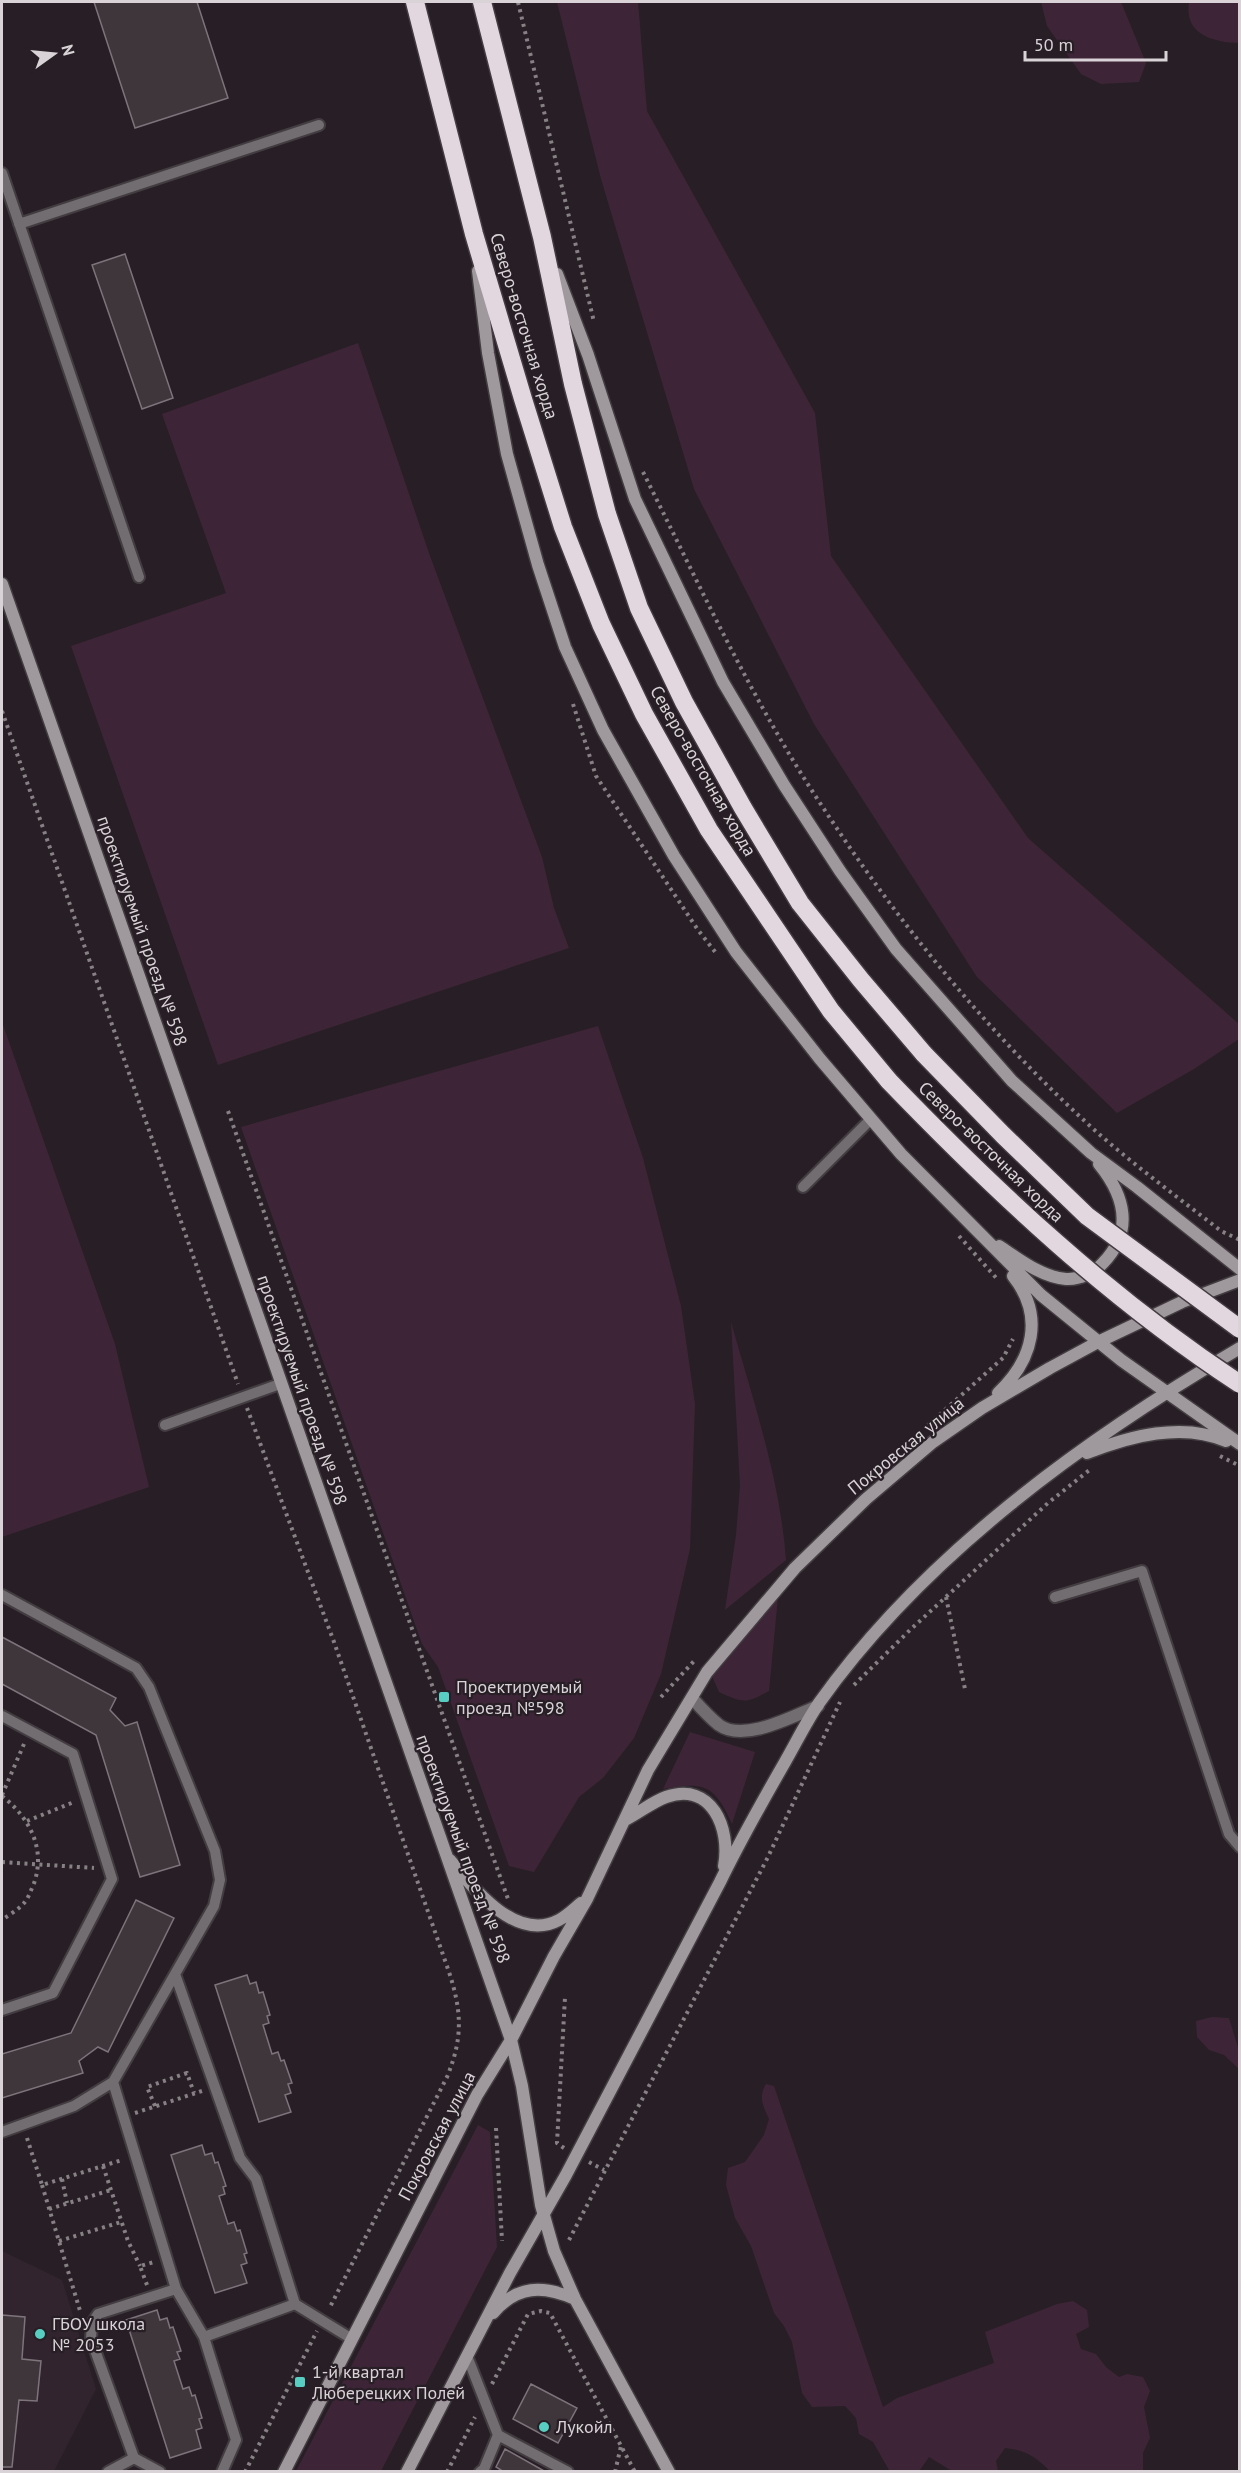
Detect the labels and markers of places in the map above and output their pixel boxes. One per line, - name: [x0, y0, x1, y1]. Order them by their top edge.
- place label: Проектируемый проезд №598: [456, 1675, 582, 1719]
- marker: Проектируемый проезд №598: [437, 1690, 451, 1704]
- place label: ГБОУ школа № 2053: [52, 2312, 145, 2356]
- marker: ГБОУ школа № 2053: [33, 2327, 47, 2341]
- place label: 1-й квартал Люберецких Полей: [311, 2360, 465, 2404]
- marker: 1-й квартал Люберецких Полей: [293, 2375, 307, 2389]
- place label: Лукойл: [555, 2415, 613, 2438]
- marker: Лукойл: [537, 2420, 551, 2434]

